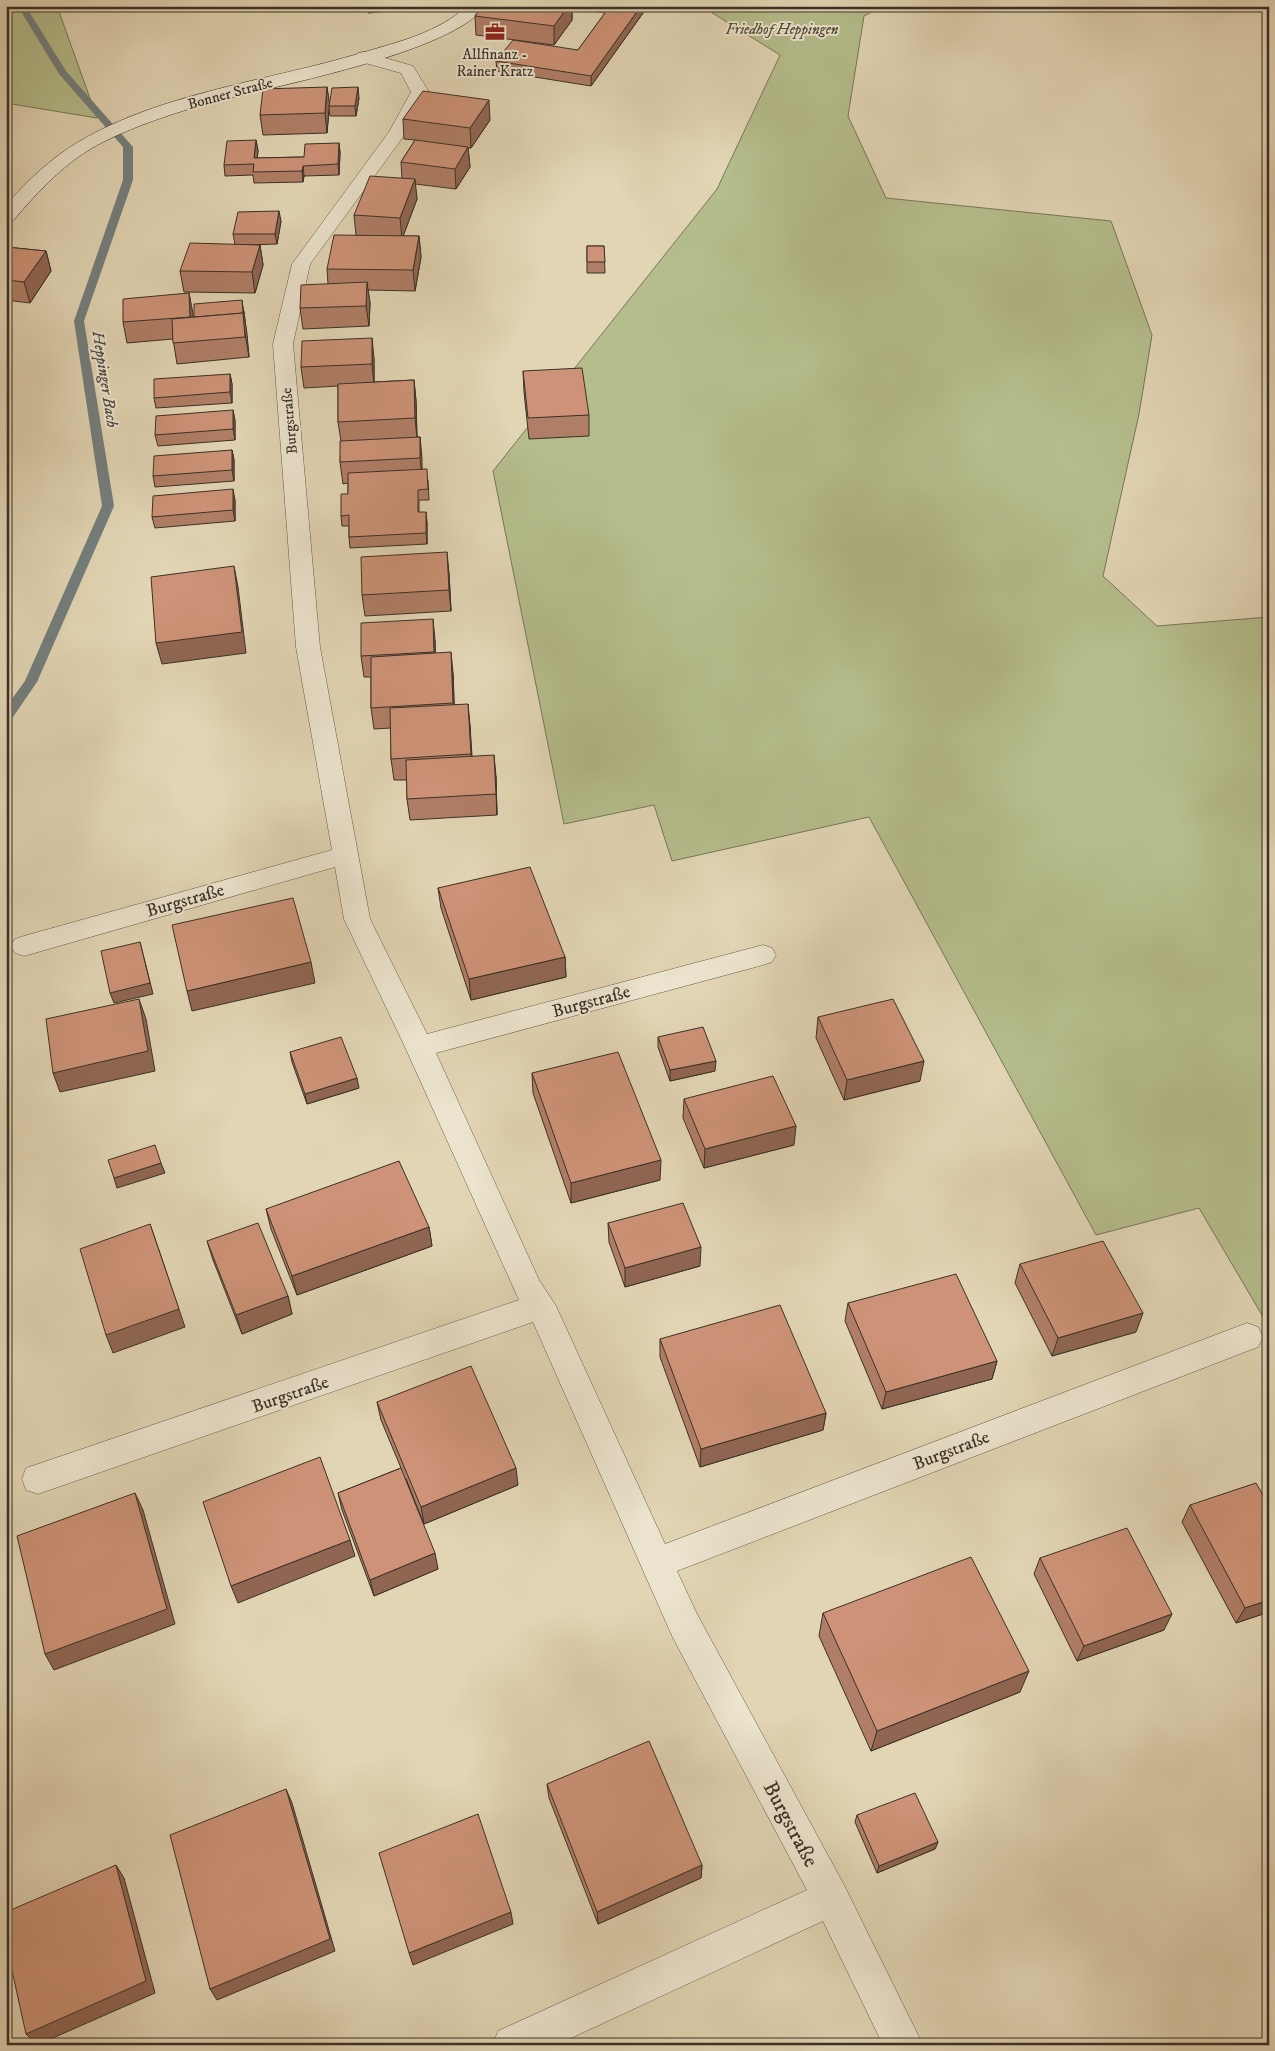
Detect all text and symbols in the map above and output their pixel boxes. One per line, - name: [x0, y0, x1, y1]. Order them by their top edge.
- park label: Friedhof Heppingen: [726, 20, 839, 39]
- office icon: Allfinanz - Rainer Kratz: [484, 21, 506, 43]
- place label: Allfinanz - Rainer Kratz: [457, 45, 534, 81]
- street label: Bonner Straße: [185, 73, 275, 114]
- water label: Heppinger Bach: [87, 329, 123, 429]
- street label: Burgstraße: [277, 387, 302, 455]
- street label: Burgstraße: [144, 879, 227, 923]
- street label: Burgstraße: [550, 981, 633, 1023]
- street label: Burgstraße: [249, 1372, 332, 1418]
- street label: Burgstraße: [910, 1426, 993, 1476]
- street label: Burgstraße: [757, 1777, 824, 1872]

